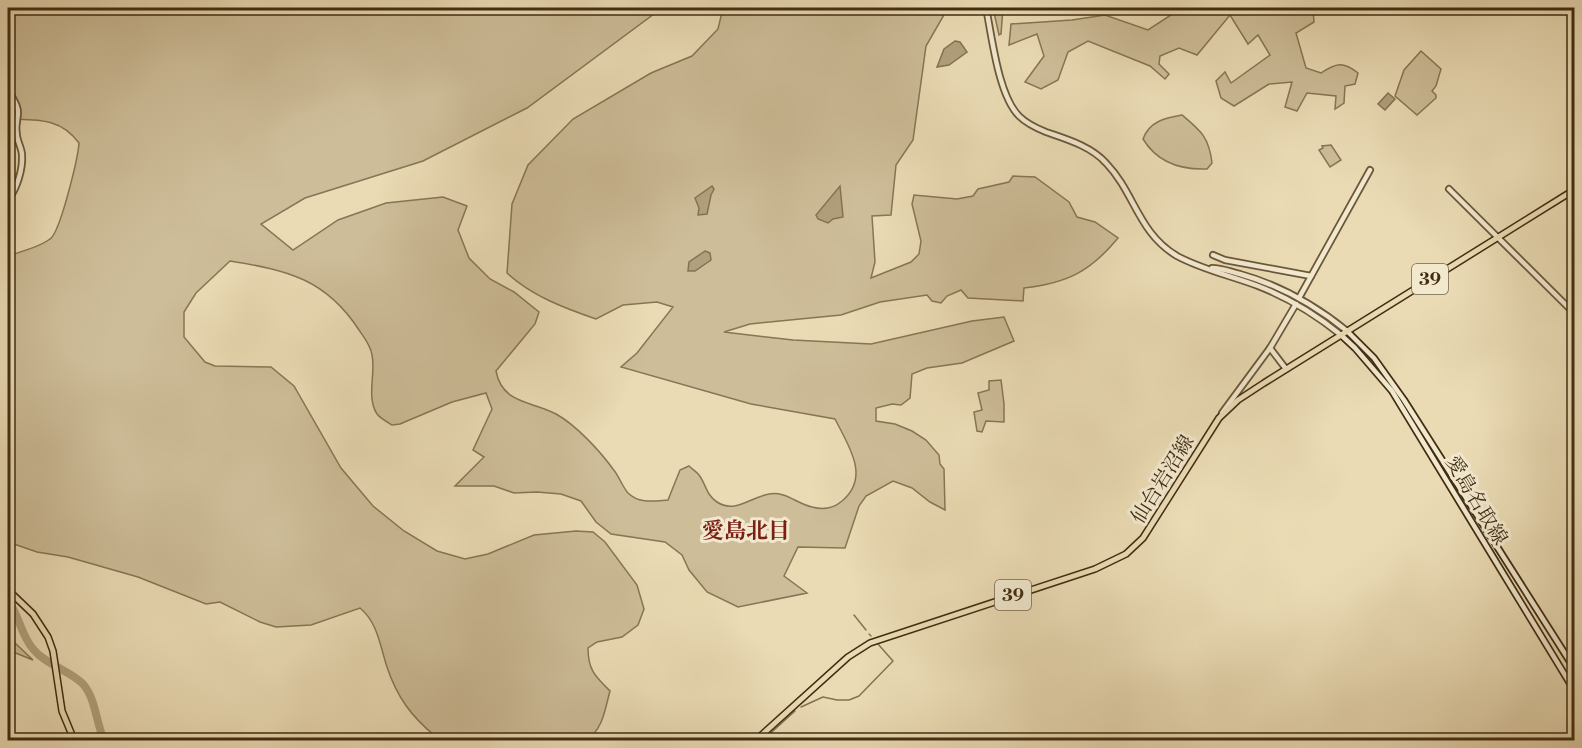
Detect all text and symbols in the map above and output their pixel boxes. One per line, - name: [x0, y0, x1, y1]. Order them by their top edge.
- road number: 39: [1412, 264, 1448, 294]
- street label: 仙台岩沼線: [1126, 431, 1200, 529]
- street label: 愛島名取線: [1439, 451, 1512, 550]
- district label: 愛島北目: [702, 518, 790, 545]
- road number: 39: [995, 580, 1031, 610]

